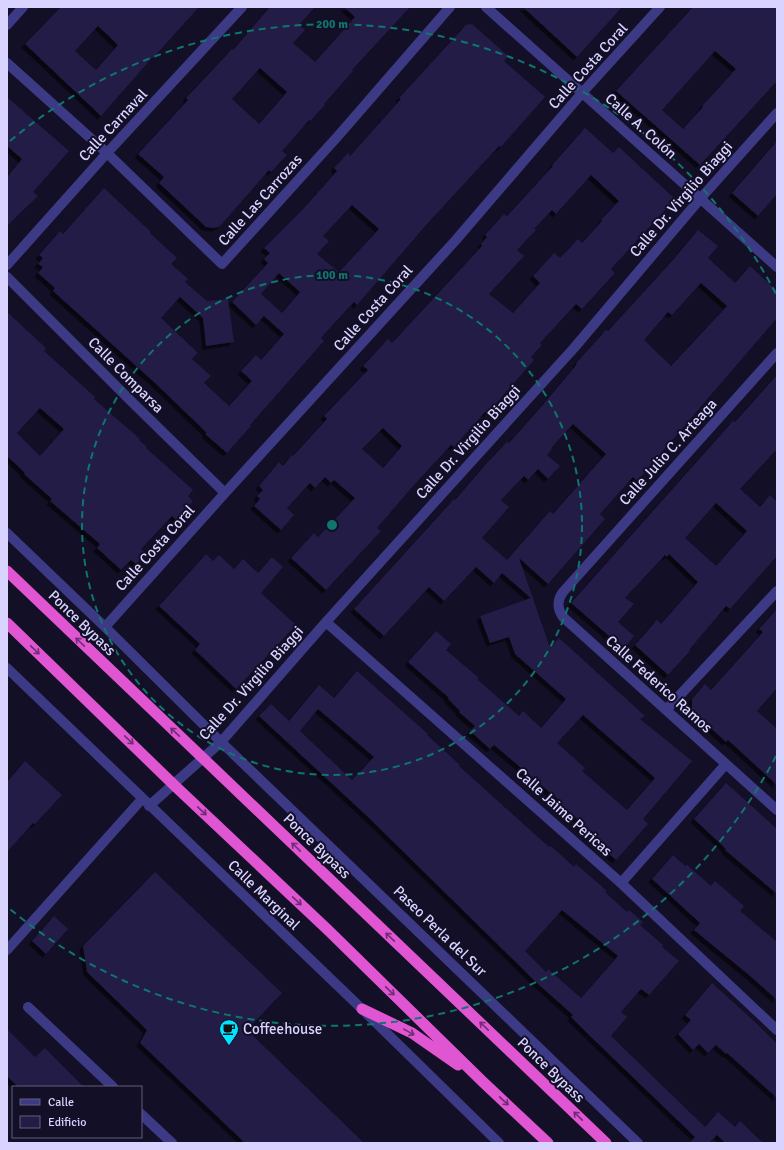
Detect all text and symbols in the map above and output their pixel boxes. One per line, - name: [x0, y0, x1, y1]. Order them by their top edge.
- text: 200 m: [316, 17, 348, 32]
- street label: Calle Costa Coral: [545, 19, 631, 113]
- street label: Calle Carnaval: [75, 85, 151, 165]
- street label: Calle A. Colón: [602, 89, 680, 163]
- street label: Calle Dr. Virgilio Biaggi: [626, 137, 736, 261]
- street label: Calle Las Carrozas: [214, 150, 306, 249]
- street label: Calle Costa Coral: [330, 261, 416, 355]
- text: 100 m: [316, 268, 348, 283]
- street label: Calle Comparsa: [84, 333, 168, 417]
- street label: Calle Dr. Virgilio Biaggi: [412, 381, 524, 503]
- street label: Calle Julio C. Arteaga: [615, 395, 721, 509]
- street label: Calle Costa Coral: [112, 501, 198, 595]
- centre of rings: [325, 518, 339, 532]
- street label: Ponce Bypass: [45, 587, 120, 660]
- street label: Calle Dr. Virgilio Biaggi: [195, 622, 307, 744]
- street label: Calle Federico Ramos: [602, 631, 716, 737]
- one-way arrow: [75, 637, 85, 647]
- one-way arrow: [30, 645, 40, 655]
- one-way arrow: [170, 727, 180, 736]
- one-way arrow: [124, 736, 134, 745]
- street label: Calle Jaime Pericas: [512, 764, 616, 860]
- one-way arrow: [197, 807, 207, 816]
- street label: Ponce Bypass: [280, 810, 355, 883]
- one-way arrow: [291, 842, 301, 852]
- street label: Calle Marginal: [224, 856, 304, 934]
- street label: Paseo Perla del Sur: [390, 882, 491, 980]
- one-way arrow: [292, 896, 302, 905]
- one-way arrow: [385, 932, 395, 942]
- one-way arrow: [385, 986, 395, 996]
- cafe icon: Coffeehouse: [218, 1018, 240, 1046]
- place label: Coffeehouse: [243, 1020, 322, 1038]
- one-way arrow: [479, 1022, 489, 1031]
- one-way arrow: [403, 1029, 415, 1037]
- street label: Ponce Bypass: [514, 1034, 589, 1107]
- legend: [12, 1086, 142, 1138]
- text: Calle: [48, 1095, 74, 1110]
- one-way arrow: [498, 1096, 508, 1105]
- one-way arrow: [573, 1111, 583, 1121]
- text: Edificio: [48, 1115, 86, 1130]

